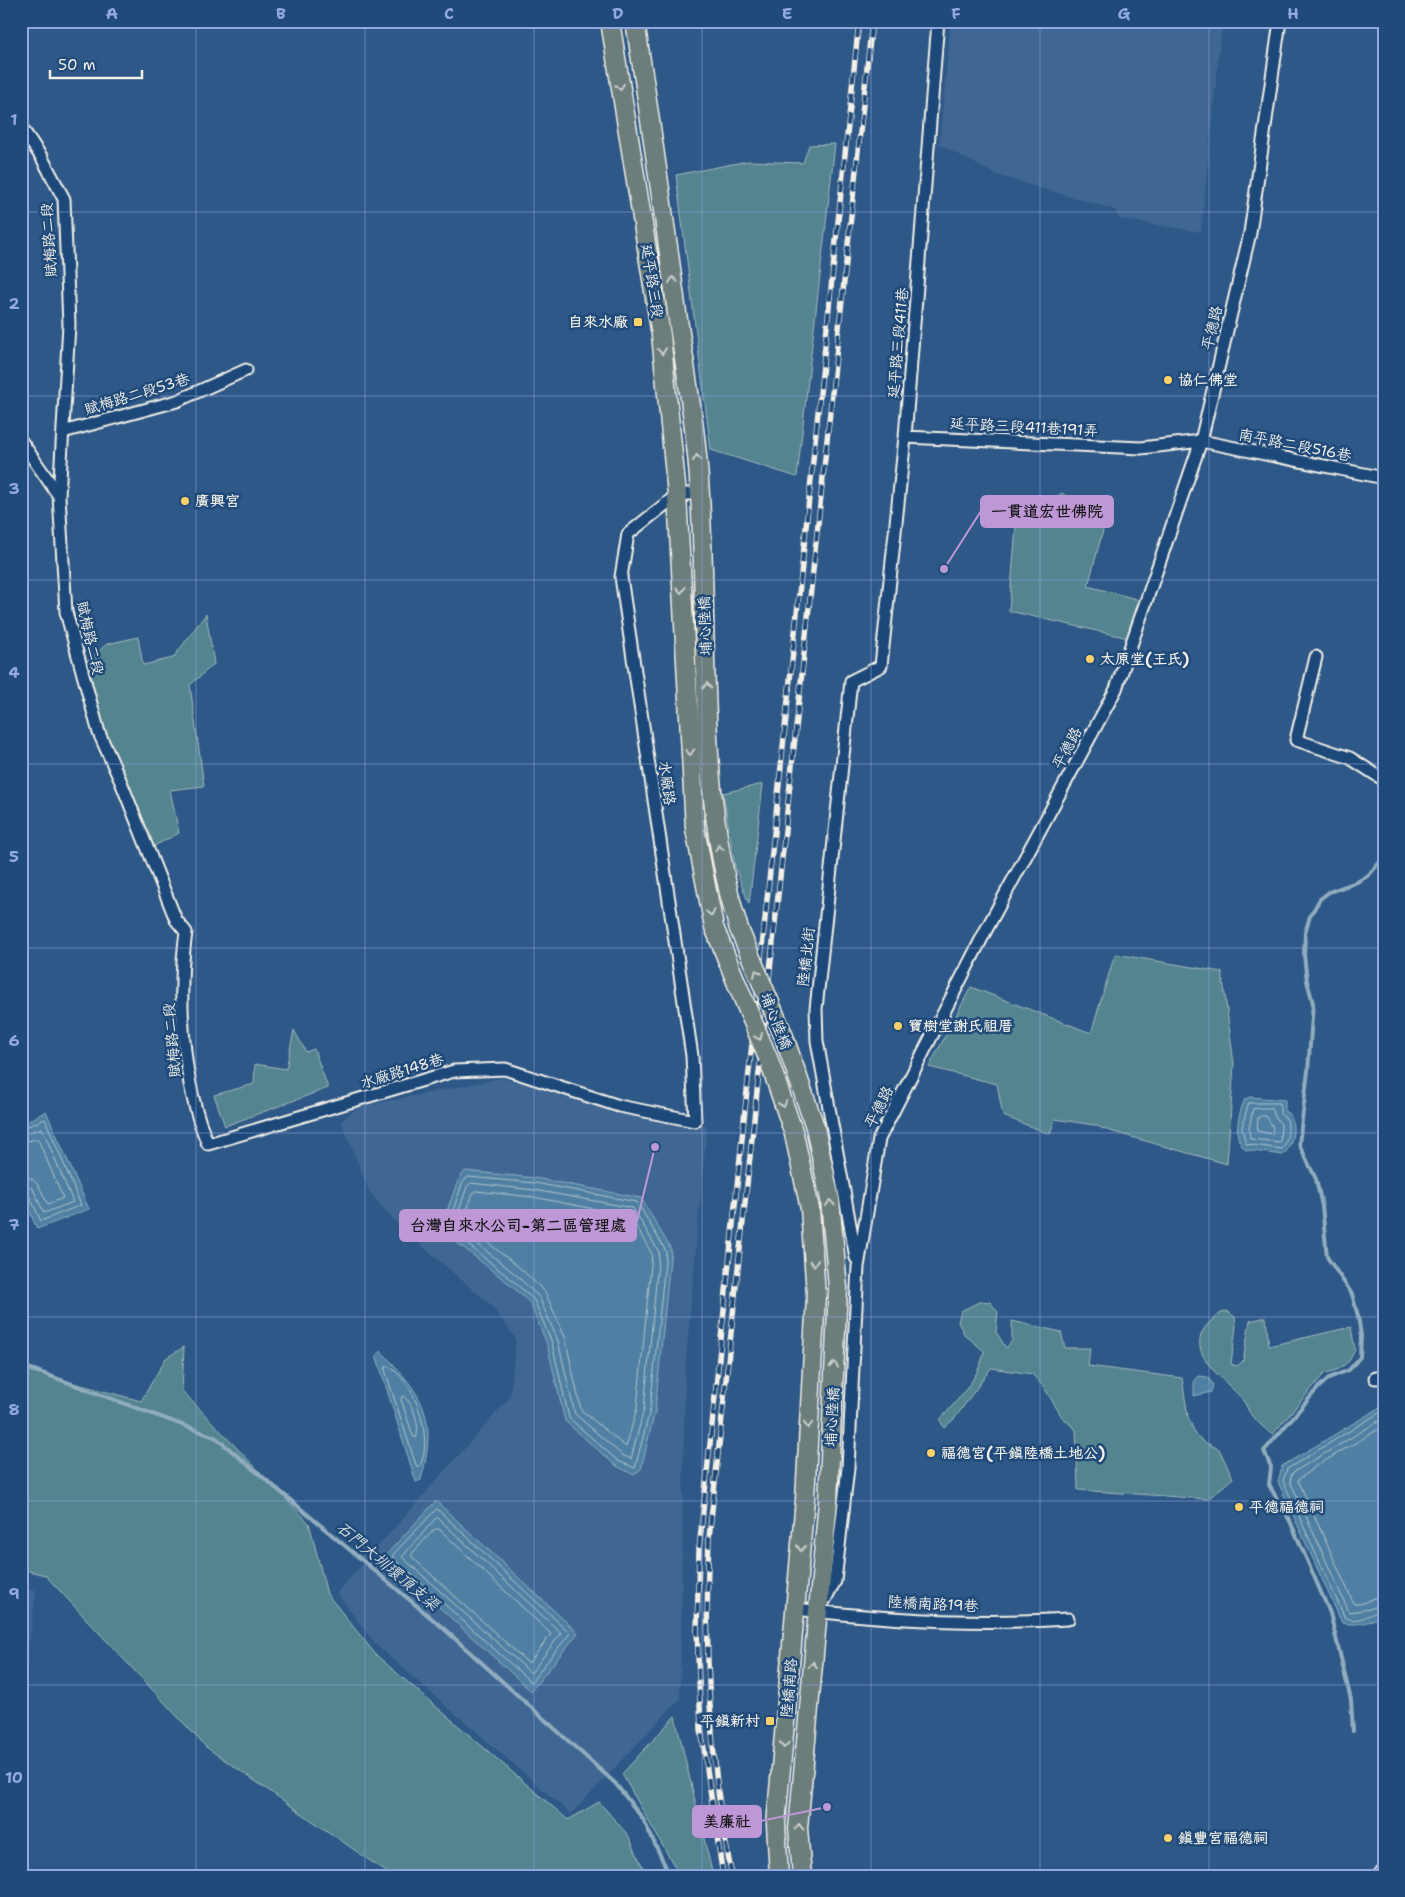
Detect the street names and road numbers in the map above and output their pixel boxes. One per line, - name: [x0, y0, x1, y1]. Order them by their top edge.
- street label: 賦梅路二段: [36, 202, 62, 278]
- street label: 延平路三段: [636, 242, 668, 320]
- street label: 延平路三段411巷: [883, 286, 913, 400]
- street label: 平德路: [1197, 304, 1227, 352]
- street label: 賦梅路二段53巷: [82, 369, 192, 419]
- street label: 延平路三段411巷191弄: [949, 413, 1099, 441]
- street label: 南平路二段516巷: [1237, 424, 1353, 466]
- street label: 埔心陸橋: [694, 596, 716, 656]
- street label: 賦梅路二段: [72, 599, 108, 677]
- street label: 平德路: [1048, 723, 1086, 773]
- street label: 水廠路: [654, 759, 680, 807]
- street label: 陸橋北街: [793, 926, 819, 988]
- street label: 埔心陸橋: [755, 989, 797, 1053]
- street label: 賦梅路二段: [159, 1002, 185, 1078]
- street label: 水廠路148巷: [358, 1049, 446, 1093]
- street label: 平德路: [860, 1082, 898, 1132]
- street label: 埔心陸橋: [820, 1387, 844, 1447]
- street label: 陸橋南路19巷: [887, 1592, 979, 1616]
- street label: 陸橋南路: [776, 1657, 802, 1719]

